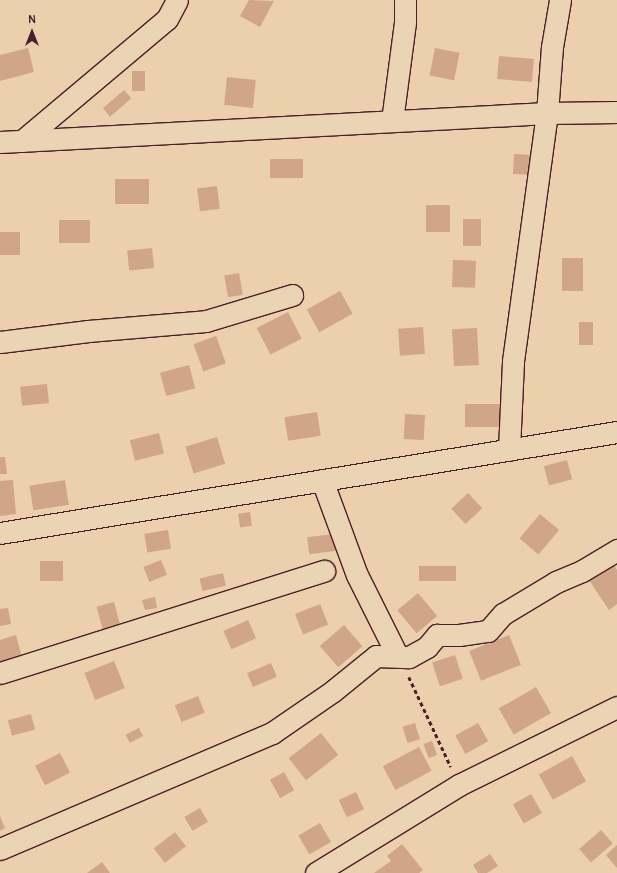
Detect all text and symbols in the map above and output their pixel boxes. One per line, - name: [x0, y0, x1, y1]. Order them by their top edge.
- north arrow: [12, 12, 52, 52]
- text: N: [28, 13, 36, 26]

